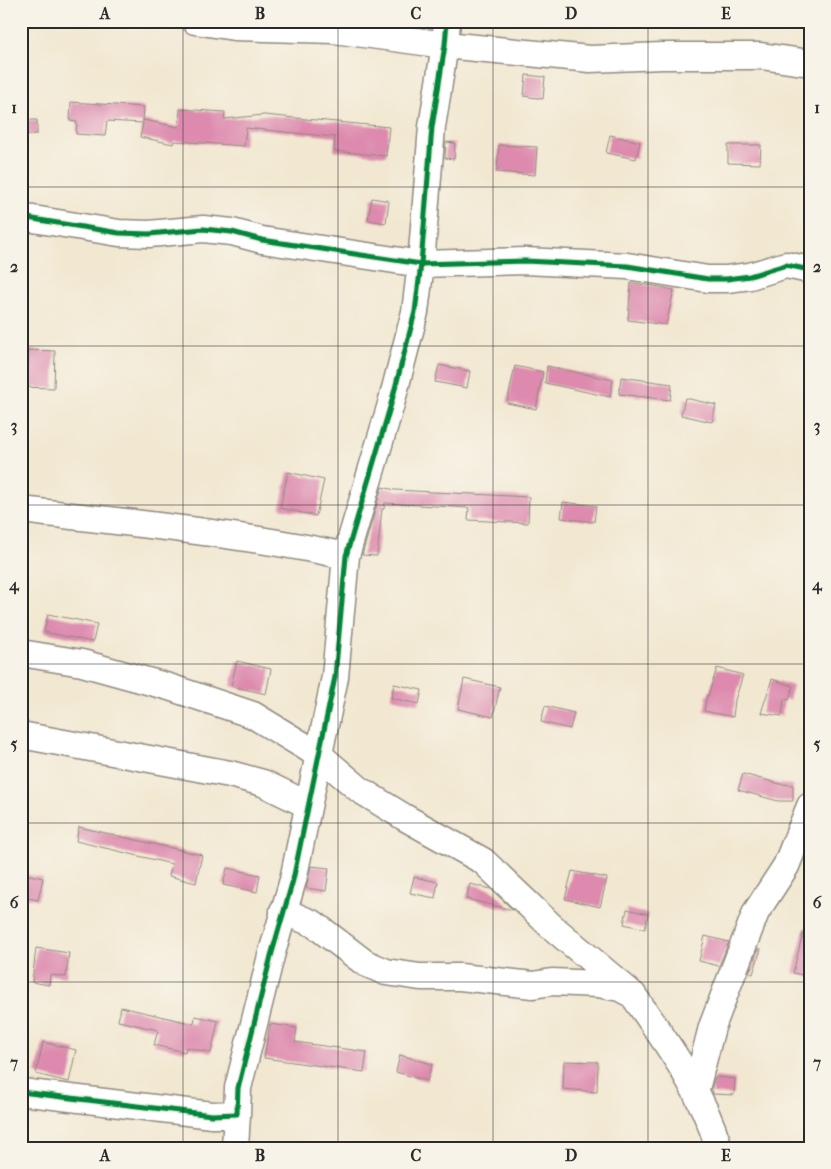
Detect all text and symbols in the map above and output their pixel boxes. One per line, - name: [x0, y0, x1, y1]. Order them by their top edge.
- text: A: [99, 4, 111, 23]
- text: B: [255, 4, 265, 23]
- text: C: [411, 4, 422, 23]
- text: D: [565, 4, 577, 23]
- text: E: [721, 4, 731, 23]
- text: 1: [11, 98, 17, 117]
- text: 1: [814, 98, 820, 117]
- text: 2: [10, 257, 18, 276]
- text: 2: [813, 257, 821, 276]
- text: 3: [11, 416, 17, 436]
- text: 3: [814, 416, 820, 436]
- text: 4: [8, 575, 20, 595]
- text: 4: [811, 575, 823, 595]
- text: 5: [11, 734, 18, 753]
- text: 5: [814, 734, 821, 753]
- text: 6: [10, 893, 19, 912]
- text: 6: [813, 893, 822, 912]
- text: 7: [9, 1053, 18, 1072]
- text: 7: [812, 1053, 821, 1072]
- text: A: [99, 1146, 111, 1165]
- text: B: [255, 1146, 265, 1165]
- text: C: [411, 1146, 422, 1165]
- text: D: [565, 1146, 577, 1165]
- text: E: [721, 1146, 731, 1165]

